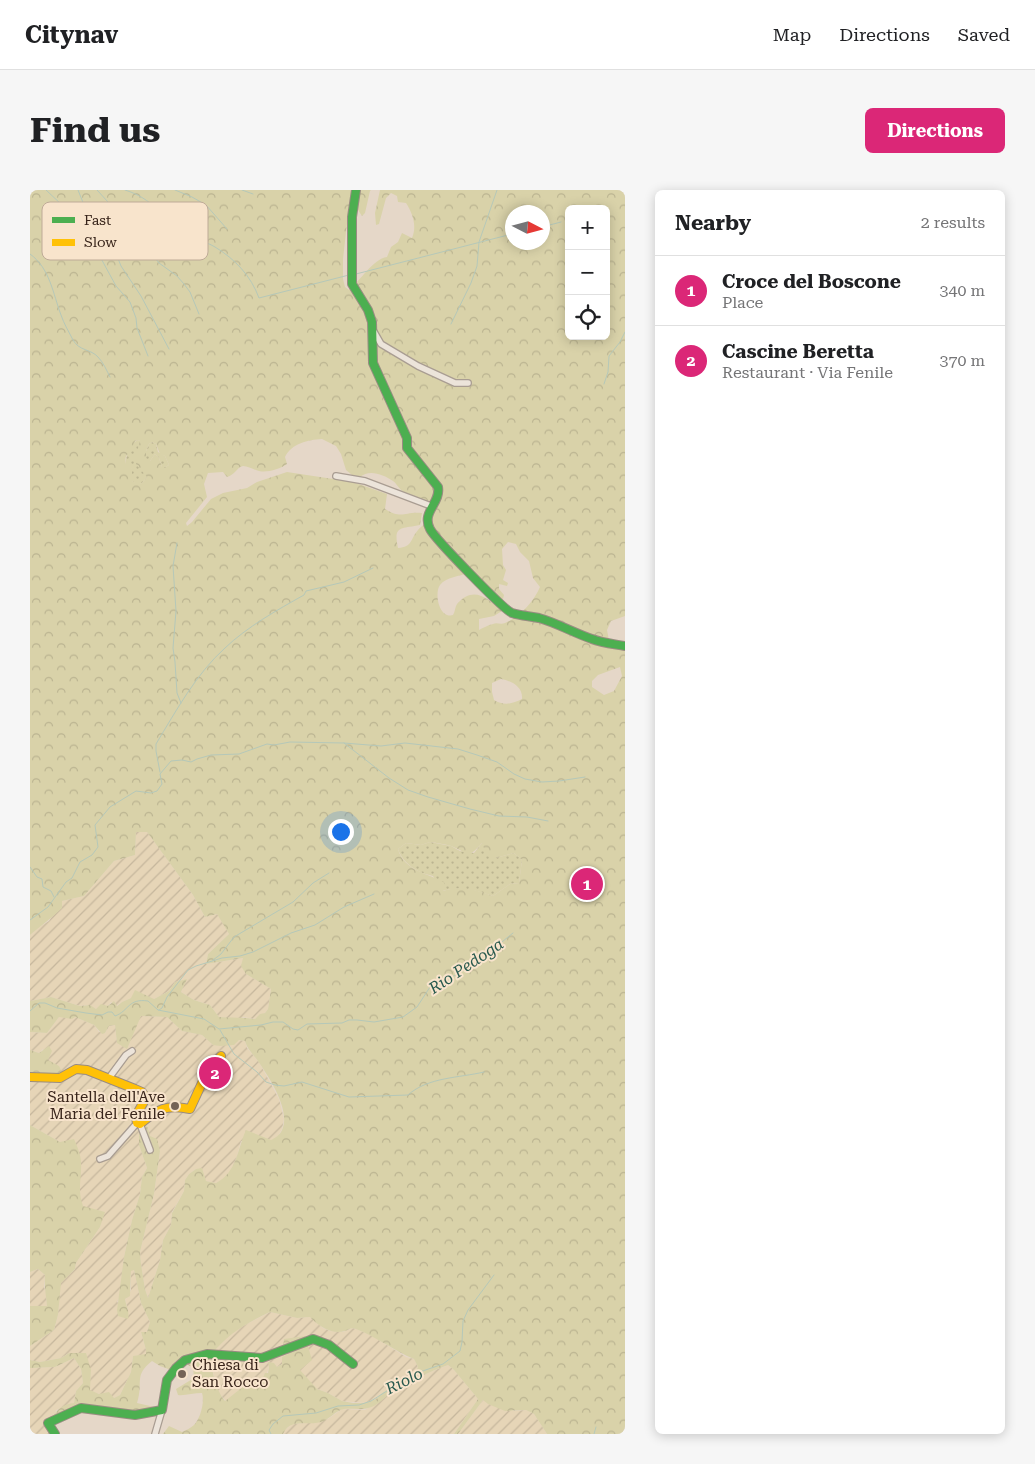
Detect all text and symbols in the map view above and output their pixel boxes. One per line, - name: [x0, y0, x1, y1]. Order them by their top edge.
- text: Citynav: [25, 21, 118, 49]
- text: Map: [773, 24, 811, 45]
- text: Directions: [839, 24, 930, 45]
- text: Saved: [958, 24, 1010, 45]
- button: Directions: [865, 108, 1005, 153]
- text: Find us: [30, 110, 160, 151]
- legend: [42, 202, 208, 260]
- north arrow: [505, 205, 550, 250]
- map controls: [565, 205, 610, 340]
- button: +: [565, 205, 610, 250]
- text: Nearby: [675, 211, 751, 235]
- text: Fast: [84, 212, 111, 228]
- text: 2 results: [921, 213, 985, 232]
- text: Slow: [84, 234, 117, 250]
- button: −: [565, 250, 610, 295]
- text: Croce del Boscone: [722, 270, 901, 293]
- text: 1: [687, 281, 695, 300]
- text: 340 m: [939, 281, 985, 300]
- text: Place: [722, 293, 763, 312]
- button: locate: [565, 295, 610, 340]
- text: Cascine Beretta: [722, 340, 874, 363]
- text: 2: [687, 351, 695, 370]
- text: 370 m: [939, 351, 985, 370]
- text: Restaurant · Via Fenile: [722, 363, 893, 382]
- your location: [328, 819, 354, 845]
- pin: 1: [571, 865, 603, 903]
- water label: Rio Pedoga: [424, 934, 507, 998]
- pin: 2: [199, 1054, 231, 1092]
- place label: Santella dell'Ave Maria del Fenile: [47, 1088, 165, 1123]
- marker: Santella dell'Ave Maria del Fenile: [169, 1100, 181, 1112]
- place label: Chiesa di San Rocco: [192, 1356, 268, 1391]
- water label: Riolo: [381, 1364, 426, 1399]
- marker: Chiesa di San Rocco: [176, 1368, 188, 1380]

